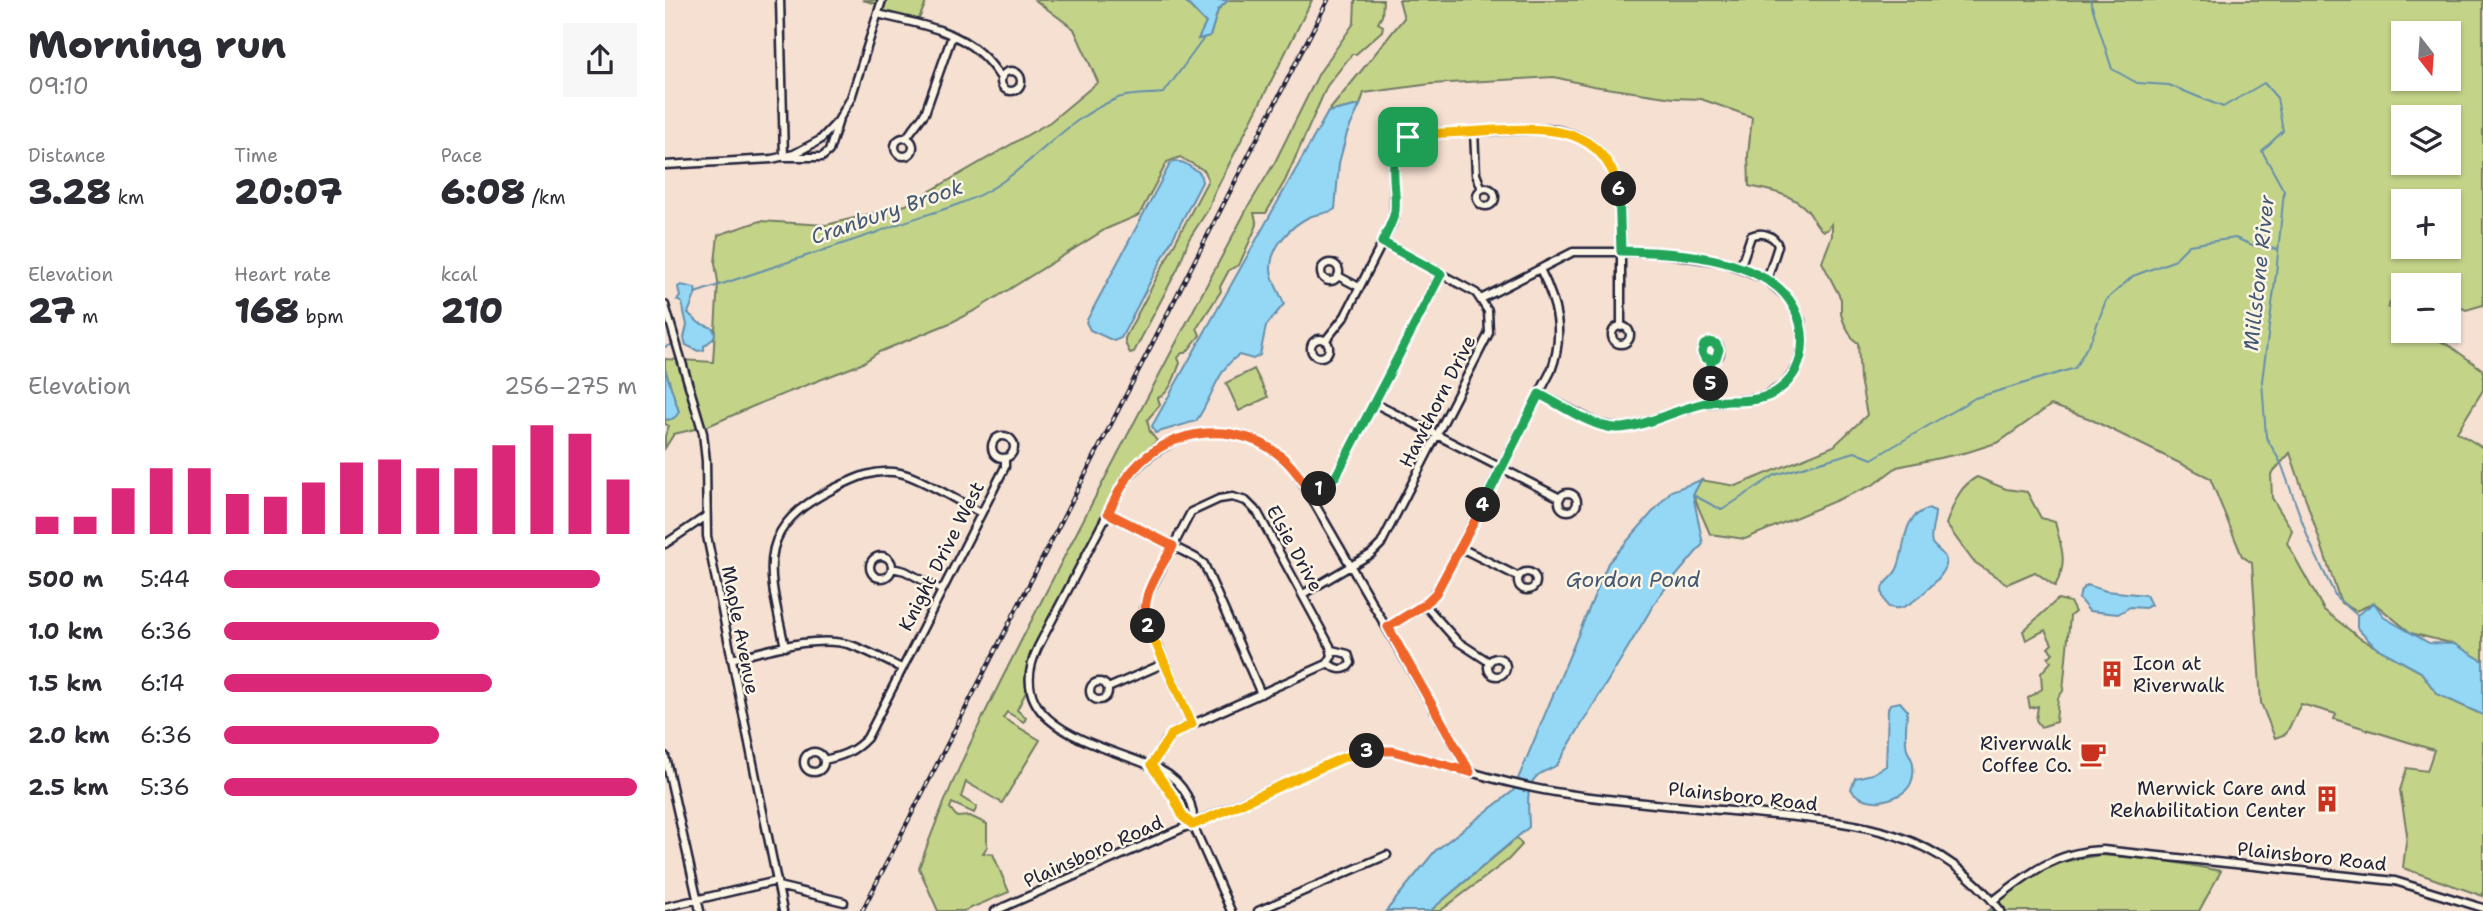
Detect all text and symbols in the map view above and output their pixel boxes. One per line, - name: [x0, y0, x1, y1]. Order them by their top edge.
- text: Morning run: [28, 19, 286, 70]
- north arrow: [2391, 21, 2461, 91]
- map controls: [2391, 21, 2461, 343]
- button: share: [563, 23, 637, 97]
- text: 09:10: [28, 71, 89, 101]
- button: layers: [2391, 105, 2461, 175]
- pin: [1378, 107, 1438, 167]
- icon: arrive: [1389, 118, 1427, 156]
- text: Distance: [28, 143, 106, 168]
- text: Time: [234, 143, 278, 168]
- text: Pace: [441, 143, 482, 168]
- text: 3.28: [28, 168, 111, 215]
- text: 20:07: [234, 168, 342, 215]
- text: 6:08: [441, 168, 525, 215]
- pin: 6: [1601, 172, 1637, 206]
- water label: Cranbury Brook: [807, 173, 967, 251]
- text: 6: [1612, 176, 1625, 201]
- text: km: [111, 185, 144, 210]
- text: /km: [525, 185, 566, 210]
- button: +: [2391, 189, 2461, 259]
- water label: Millstone River: [2237, 193, 2281, 352]
- text: Elevation: [28, 262, 113, 287]
- text: Heart rate: [234, 262, 331, 287]
- text: kcal: [441, 262, 478, 287]
- button: −: [2391, 273, 2461, 343]
- text: 27: [28, 287, 76, 334]
- text: 168: [234, 287, 299, 334]
- text: 210: [441, 287, 503, 334]
- text: m: [76, 304, 98, 329]
- text: bpm: [299, 304, 344, 329]
- street label: Hawthorn Drive: [1393, 331, 1482, 472]
- pin: 5: [1693, 366, 1729, 402]
- text: Elevation: [28, 371, 131, 401]
- text: 256–275 m: [504, 371, 637, 401]
- text: 5: [1705, 371, 1716, 396]
- pin: 1: [1301, 472, 1337, 506]
- text: 1: [1314, 476, 1323, 501]
- street label: Knight Drive West: [893, 477, 990, 635]
- pin: 4: [1465, 488, 1501, 522]
- text: 4: [1476, 492, 1489, 517]
- street label: Elsie Drive: [1261, 501, 1329, 596]
- text: 500 m: [28, 564, 103, 594]
- text: 5:44: [140, 564, 190, 594]
- street label: Maple Avenue: [716, 564, 765, 697]
- water label: Gordon Pond: [1566, 566, 1701, 594]
- pin: 2: [1131, 608, 1165, 644]
- text: 2: [1141, 613, 1154, 638]
- text: 1.0 km: [28, 616, 103, 646]
- text: 6:36: [140, 616, 192, 646]
- place label: Icon at Riverwalk: [2133, 651, 2225, 698]
- building icon: Icon at Riverwalk: [2097, 659, 2127, 689]
- text: 1.5 km: [28, 668, 102, 698]
- text: 6:14: [140, 668, 185, 698]
- text: 2.0 km: [28, 720, 110, 750]
- text: 6:36: [140, 720, 192, 750]
- place label: Riverwalk Coffee Co.: [1980, 731, 2072, 778]
- pin: 3: [1349, 734, 1385, 768]
- text: 3: [1360, 738, 1373, 763]
- cafe icon: Riverwalk Coffee Co.: [2078, 739, 2108, 769]
- text: 2.5 km: [28, 772, 109, 802]
- text: 5:36: [140, 772, 190, 802]
- street label: Plainsboro Road: [1667, 776, 1819, 817]
- place label: Merwick Care and Rehabilitation Center: [2110, 776, 2306, 823]
- building icon: Merwick Care and Rehabilitation Center: [2312, 784, 2342, 814]
- street label: Plainsboro Road: [1019, 809, 1167, 893]
- street label: Plainsboro Road: [2236, 836, 2388, 877]

